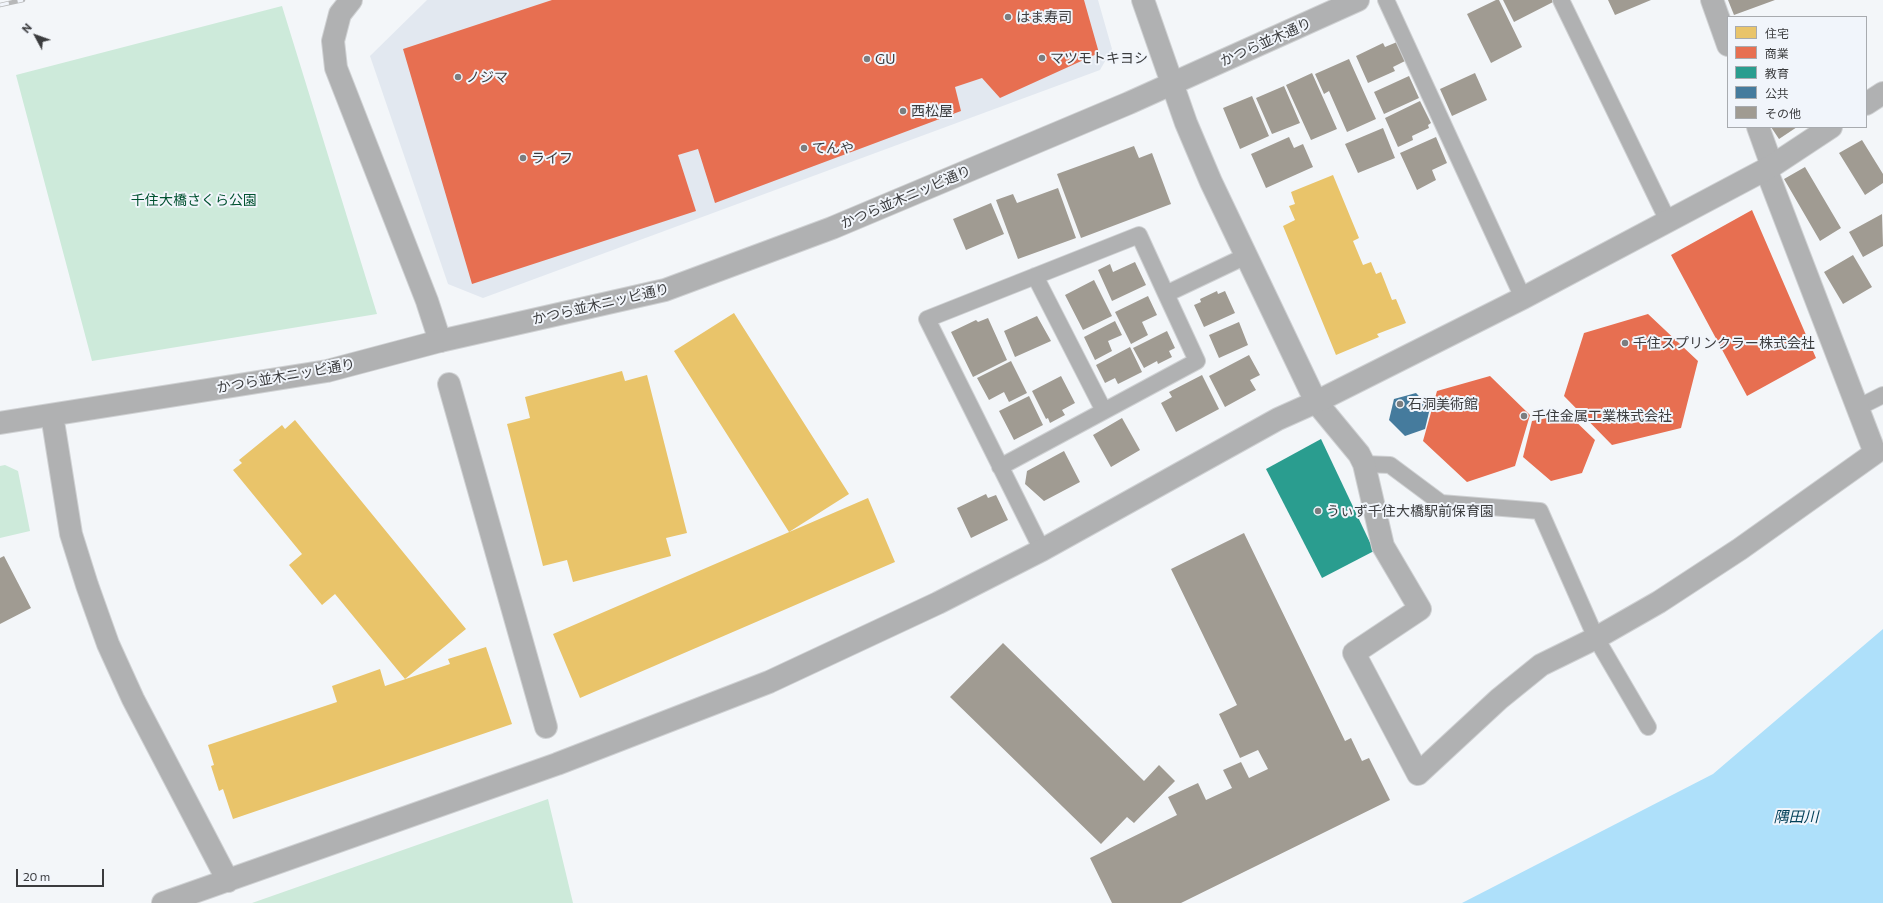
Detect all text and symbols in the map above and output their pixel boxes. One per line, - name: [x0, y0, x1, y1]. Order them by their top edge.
- place label: はま寿司: [1016, 9, 1072, 25]
- marker: はま寿司: [1003, 12, 1013, 22]
- street label: かつら並木通り: [1218, 14, 1314, 70]
- north arrow: [16, 16, 56, 56]
- legend: [1727, 16, 1867, 128]
- text: N: [19, 20, 34, 35]
- text: 住宅: [1765, 26, 1789, 40]
- text: 商業: [1765, 46, 1789, 60]
- place label: マツモトキヨシ: [1050, 50, 1148, 66]
- place label: GU: [875, 51, 895, 67]
- marker: マツモトキヨシ: [1037, 53, 1047, 63]
- marker: GU: [862, 54, 872, 64]
- text: 教育: [1765, 66, 1789, 80]
- place label: ノジマ: [466, 69, 508, 85]
- marker: ノジマ: [453, 72, 463, 82]
- text: 公共: [1765, 86, 1789, 100]
- place label: 西松屋: [911, 103, 953, 119]
- marker: 西松屋: [898, 106, 908, 116]
- text: その他: [1765, 106, 1801, 120]
- place label: てんや: [812, 140, 854, 156]
- marker: てんや: [799, 143, 809, 153]
- place label: ライフ: [531, 150, 573, 166]
- marker: ライフ: [518, 153, 528, 163]
- street label: かつら並木ニッピ通り: [838, 162, 974, 232]
- park label: 千住大橋さくら公園: [131, 192, 257, 208]
- street label: かつら並木ニッピ通り: [531, 280, 671, 328]
- place label: 千住スプリンクラー株式会社: [1633, 335, 1815, 351]
- marker: 千住スプリンクラー株式会社: [1620, 338, 1630, 348]
- street label: かつら並木ニッピ通り: [216, 356, 356, 396]
- place label: 石洞美術館: [1408, 396, 1478, 412]
- marker: 石洞美術館: [1395, 399, 1405, 409]
- place label: 千住金属工業株式会社: [1532, 408, 1672, 424]
- marker: 千住金属工業株式会社: [1519, 411, 1529, 421]
- place label: うぃず千住大橋駅前保育園: [1326, 503, 1494, 519]
- marker: うぃず千住大橋駅前保育園: [1313, 506, 1323, 516]
- water label: 隅田川: [1774, 808, 1818, 826]
- scale bar: [18, 861, 106, 887]
- text: 20 m: [23, 869, 50, 883]

